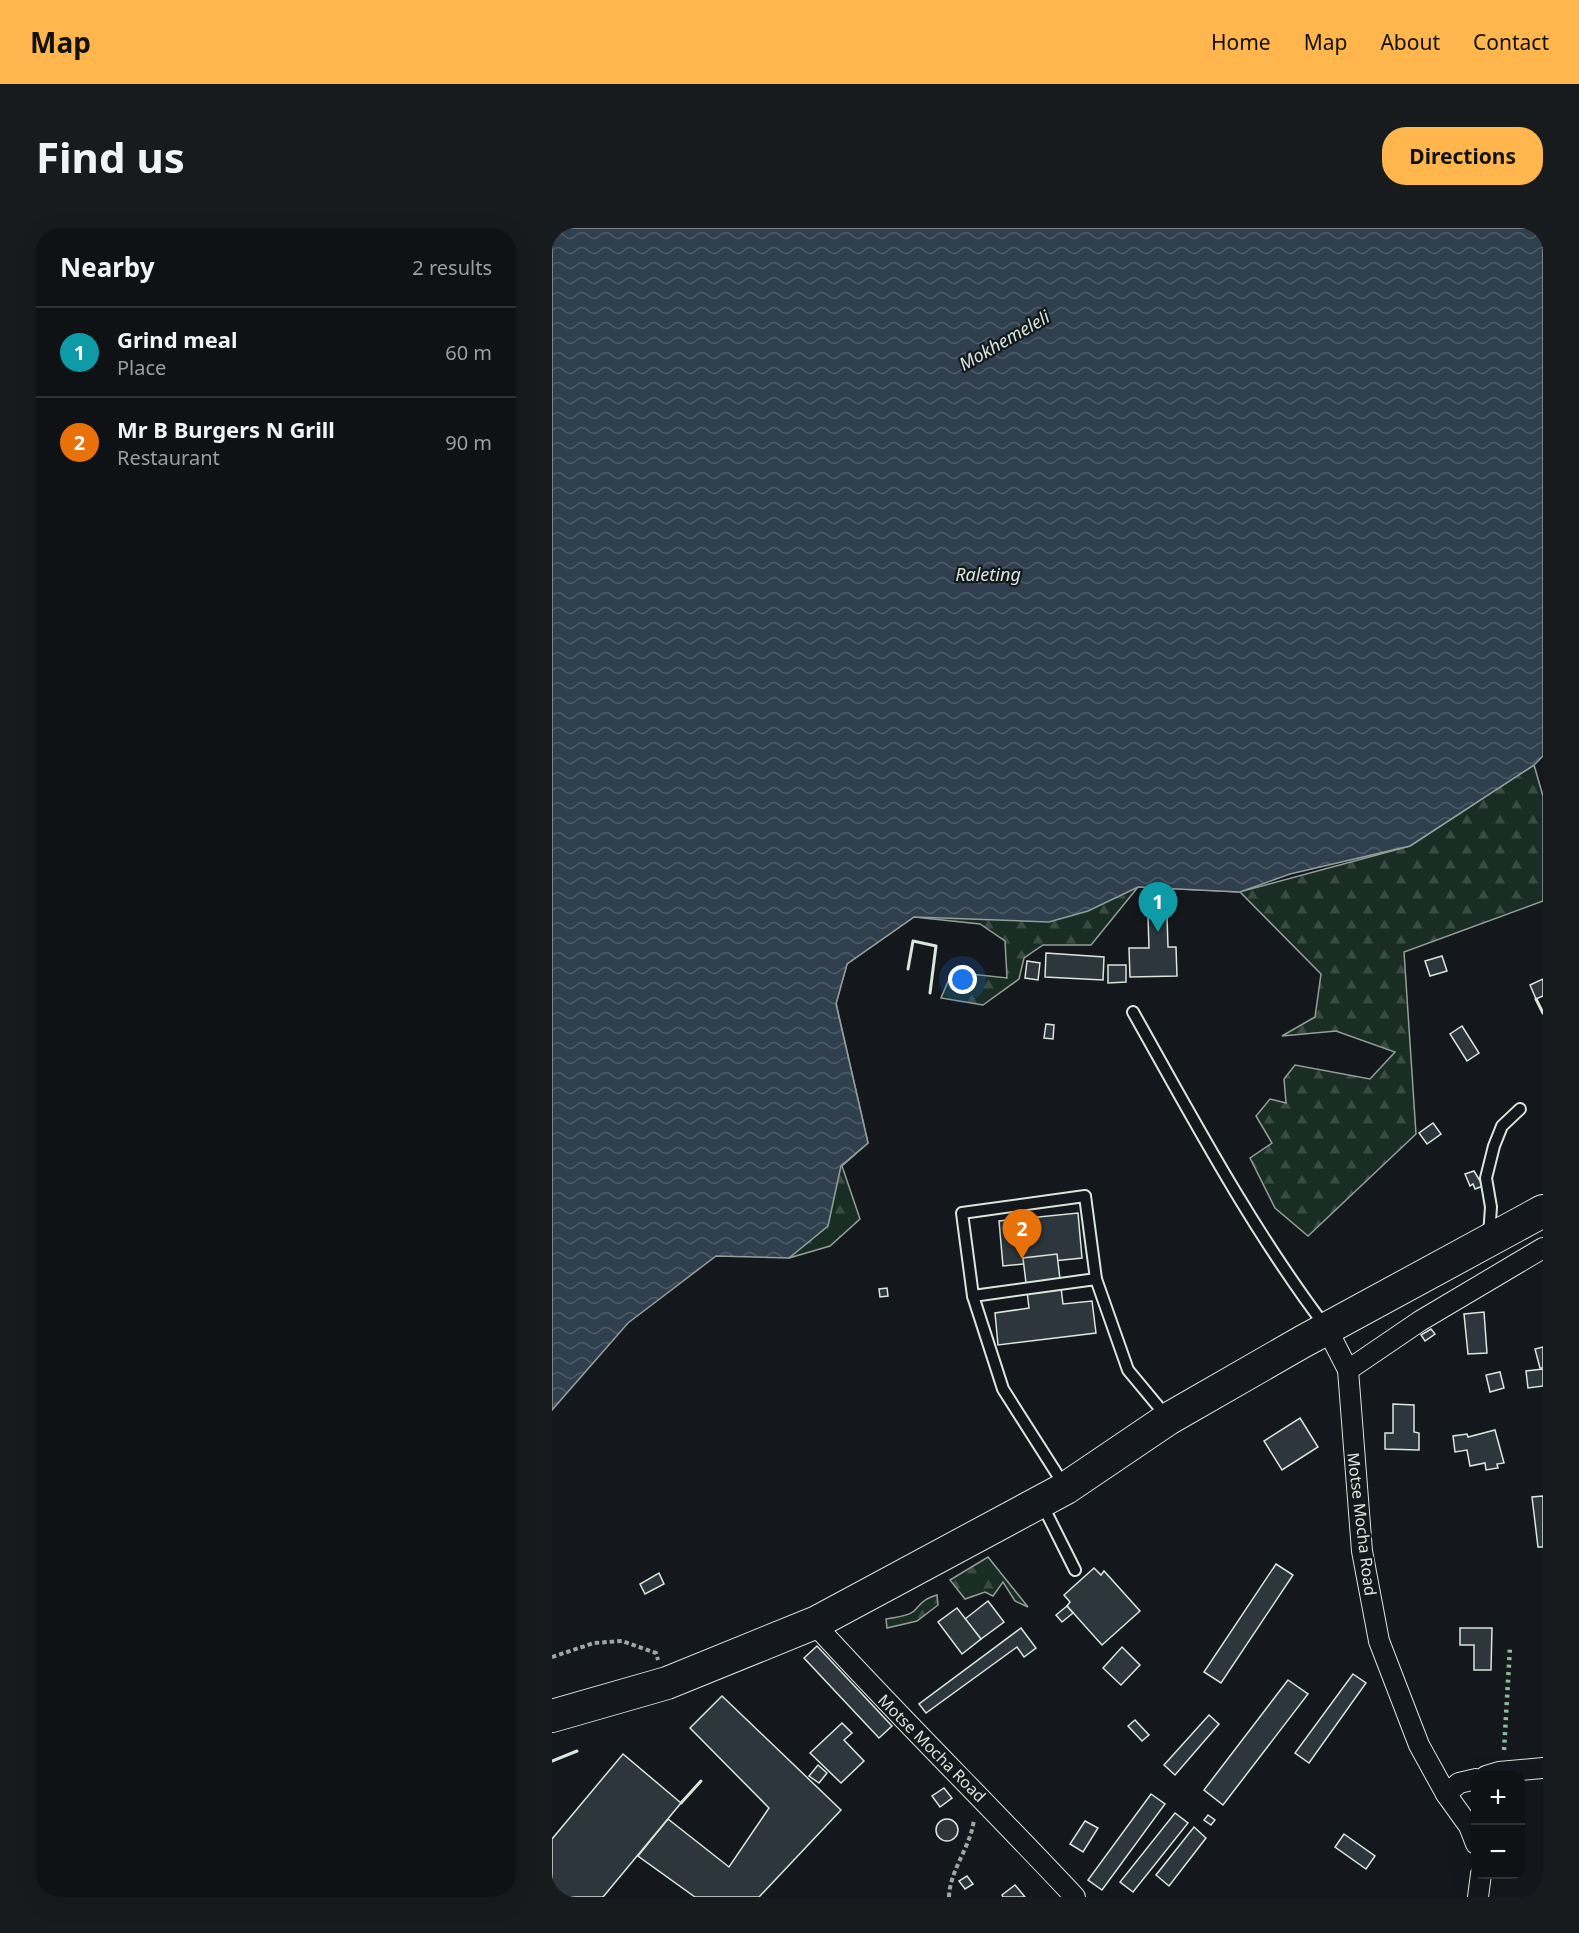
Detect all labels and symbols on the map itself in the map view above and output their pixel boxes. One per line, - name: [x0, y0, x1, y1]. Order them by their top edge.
- water label: Mokhemeleli: [954, 304, 1054, 376]
- water label: Raleting: [955, 562, 1021, 586]
- pin: 1: [1138, 882, 1178, 932]
- your location: [948, 965, 977, 994]
- pin: 2: [1002, 1210, 1042, 1259]
- street label: Motse Mocha Road: [1342, 1451, 1382, 1597]
- street label: Motse Mocha Road: [873, 1689, 991, 1807]

